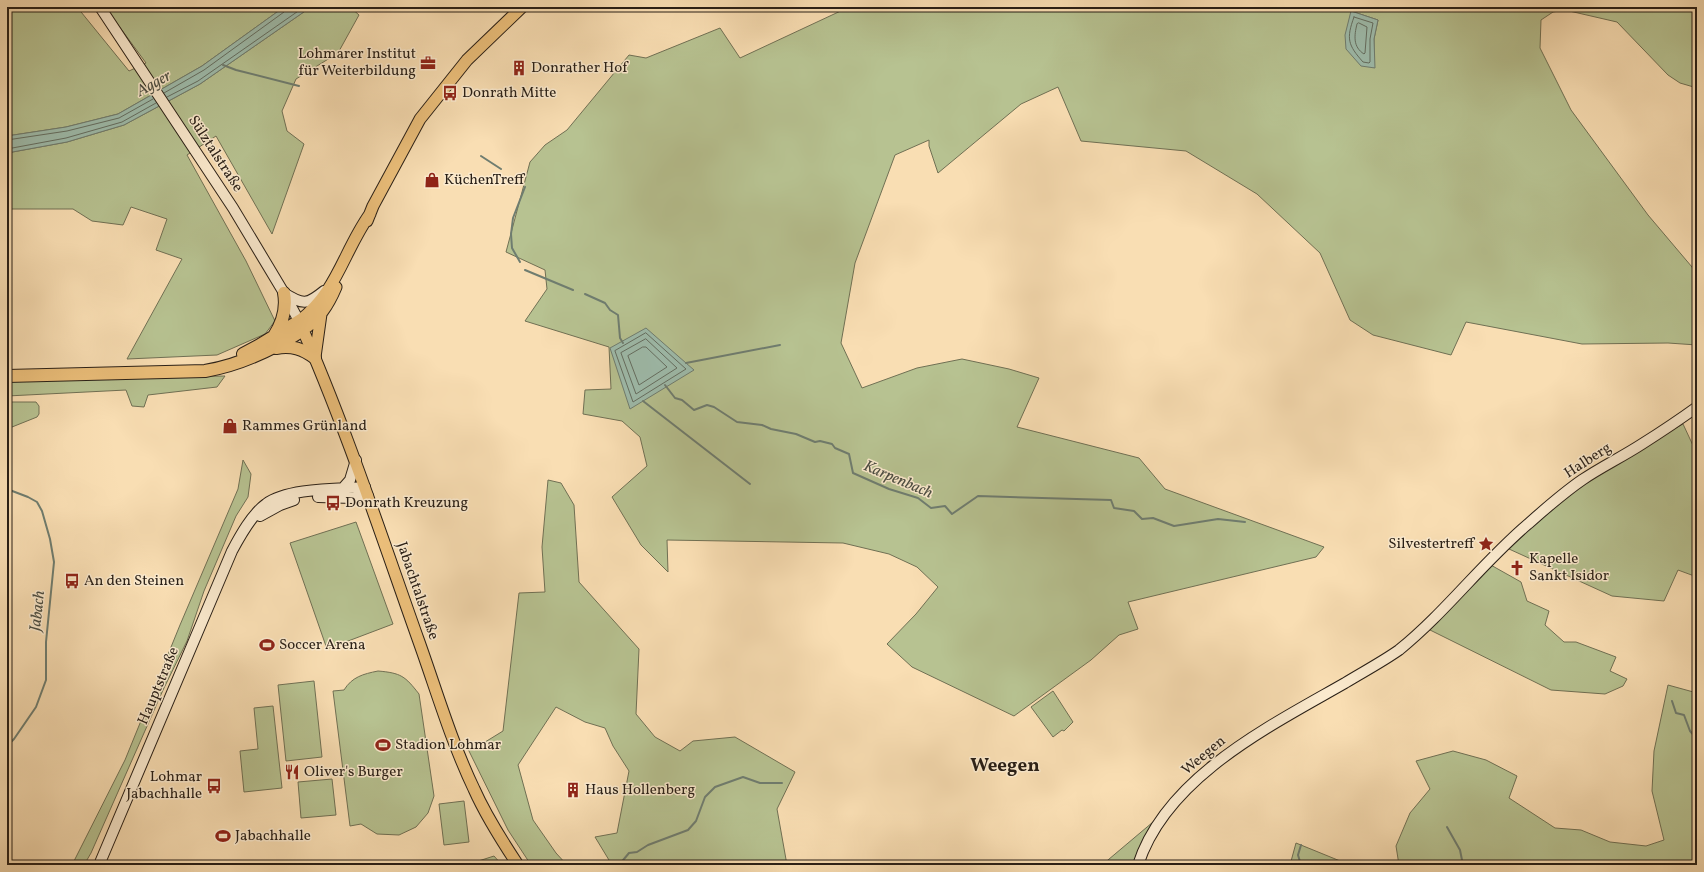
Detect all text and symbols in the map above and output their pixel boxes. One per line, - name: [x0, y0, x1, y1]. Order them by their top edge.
- place label: Lohmarer Institut für Weiterbildung: [298, 44, 416, 82]
- office icon: Lohmarer Institut für Weiterbildung: [419, 54, 437, 72]
- place label: Donrather Hof: [531, 58, 629, 79]
- building icon: Donrather Hof: [510, 59, 528, 77]
- water label: Agger: [132, 65, 176, 103]
- place label: Donrath Mitte: [462, 83, 556, 104]
- bus stop icon: Donrath Mitte: [441, 84, 459, 102]
- street label: Sülztalstraße: [182, 112, 248, 196]
- place label: KüchenTreff: [444, 170, 526, 191]
- shop icon: KüchenTreff: [423, 171, 441, 189]
- place label: Rammes Grünland: [242, 416, 367, 437]
- shop icon: Rammes Grünland: [221, 417, 239, 435]
- street label: Halberg: [1560, 438, 1616, 484]
- water label: Karpenbach: [860, 456, 936, 504]
- place label: Donrath Kreuzung: [345, 493, 469, 514]
- bus stop icon: Donrath Kreuzung: [324, 494, 342, 512]
- place label: Silvestertreff: [1388, 534, 1476, 555]
- place icon: Silvestertreff: [1477, 535, 1495, 553]
- street label: Jabachtalstraße: [390, 539, 444, 643]
- place label: Kapelle Sankt Isidor: [1529, 549, 1609, 587]
- church icon: Kapelle Sankt Isidor: [1508, 559, 1526, 577]
- place label: An den Steinen: [84, 571, 184, 592]
- bus stop icon: An den Steinen: [63, 572, 81, 590]
- water label: Jabach: [25, 590, 51, 634]
- place label: Soccer Arena: [279, 635, 365, 656]
- sports icon: Soccer Arena: [258, 636, 276, 654]
- street label: Hauptstraße: [133, 644, 185, 728]
- street label: Weegen: [1177, 731, 1231, 781]
- place label: Stadion Lohmar: [395, 735, 501, 756]
- sports icon: Stadion Lohmar: [374, 736, 392, 754]
- district label: Weegen: [970, 753, 1040, 779]
- place label: Oliver's Burger: [304, 762, 403, 783]
- restaurant icon: Oliver's Burger: [283, 763, 301, 781]
- place label: Lohmar Jabachhalle: [126, 767, 202, 805]
- bus stop icon: Lohmar Jabachhalle: [205, 777, 223, 795]
- place label: Haus Hollenberg: [585, 780, 695, 801]
- building icon: Haus Hollenberg: [564, 781, 582, 799]
- place label: Jabachhalle: [235, 826, 311, 847]
- sports icon: Jabachhalle: [214, 827, 232, 845]

